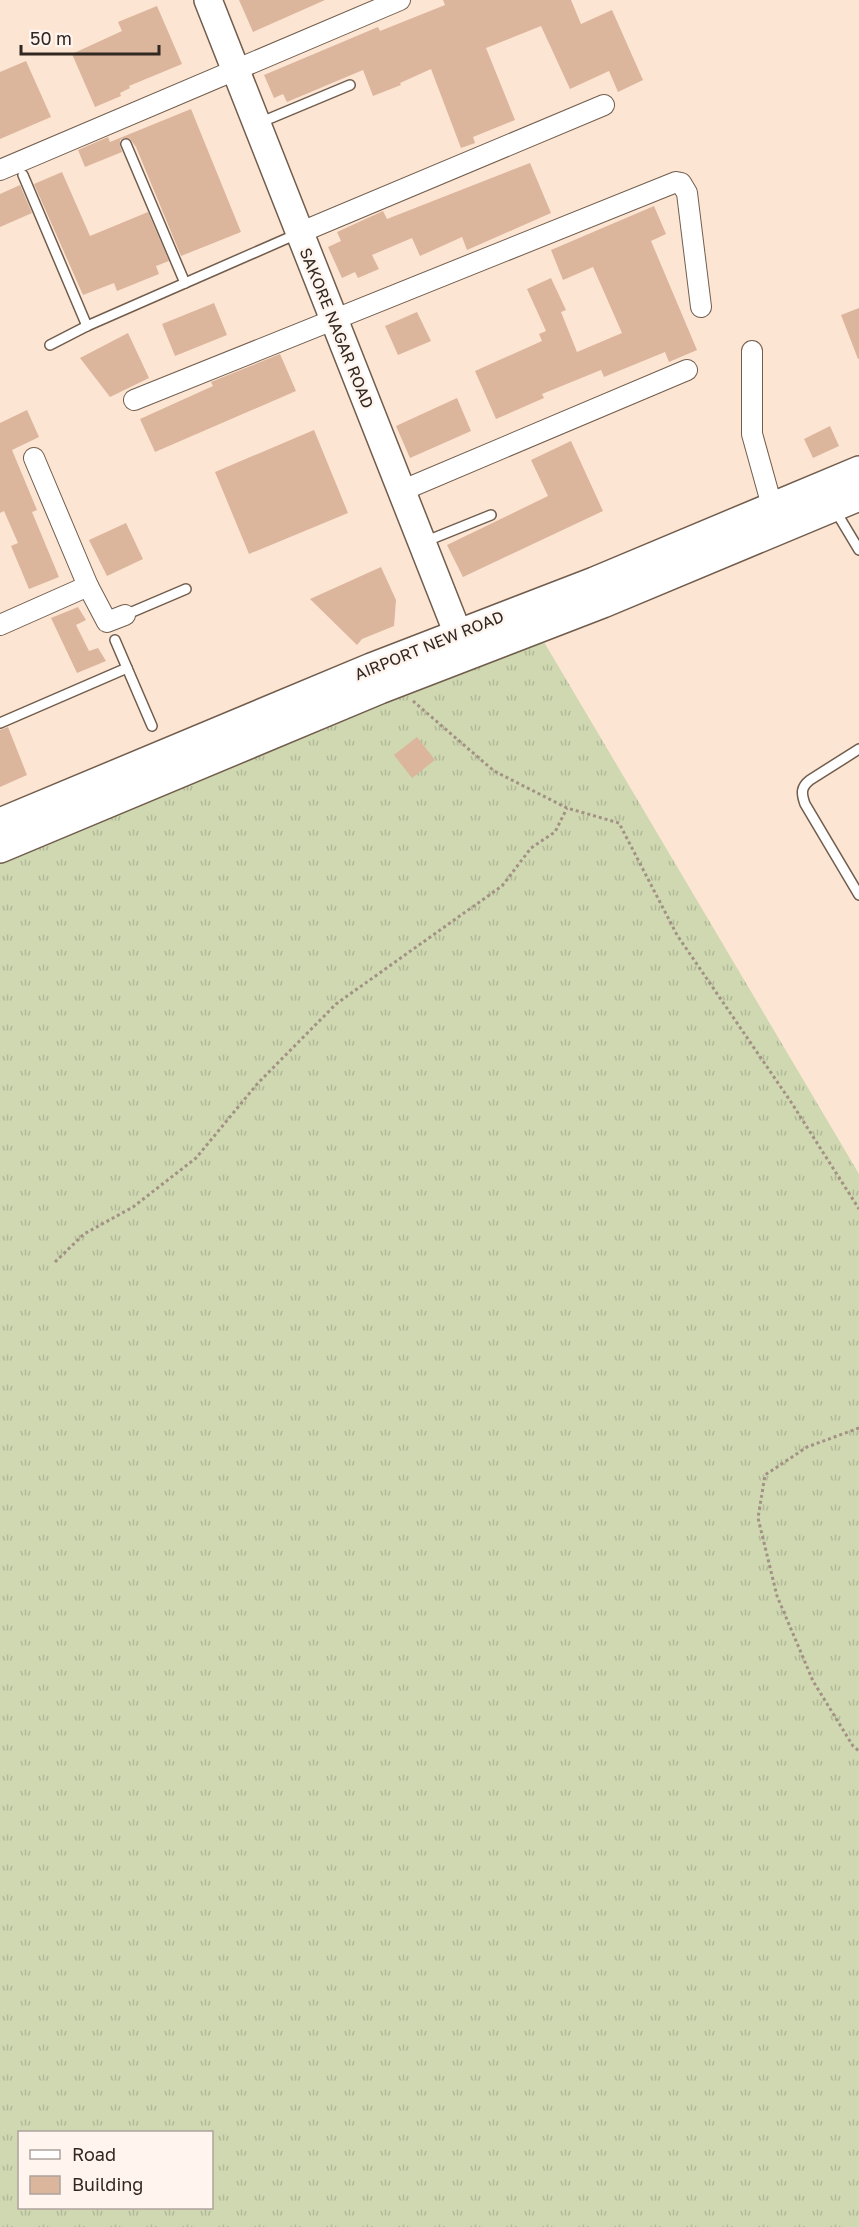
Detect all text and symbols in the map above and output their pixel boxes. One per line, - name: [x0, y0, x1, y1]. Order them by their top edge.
- scale bar: [21, 18, 159, 56]
- text: 50 m: [30, 27, 72, 49]
- street label: SAKORE NAGAR ROAD: [296, 245, 378, 411]
- street label: AIRPORT NEW ROAD: [351, 606, 507, 684]
- legend: [18, 2131, 213, 2209]
- text: Road: [72, 2143, 116, 2165]
- text: Building: [72, 2173, 143, 2195]

